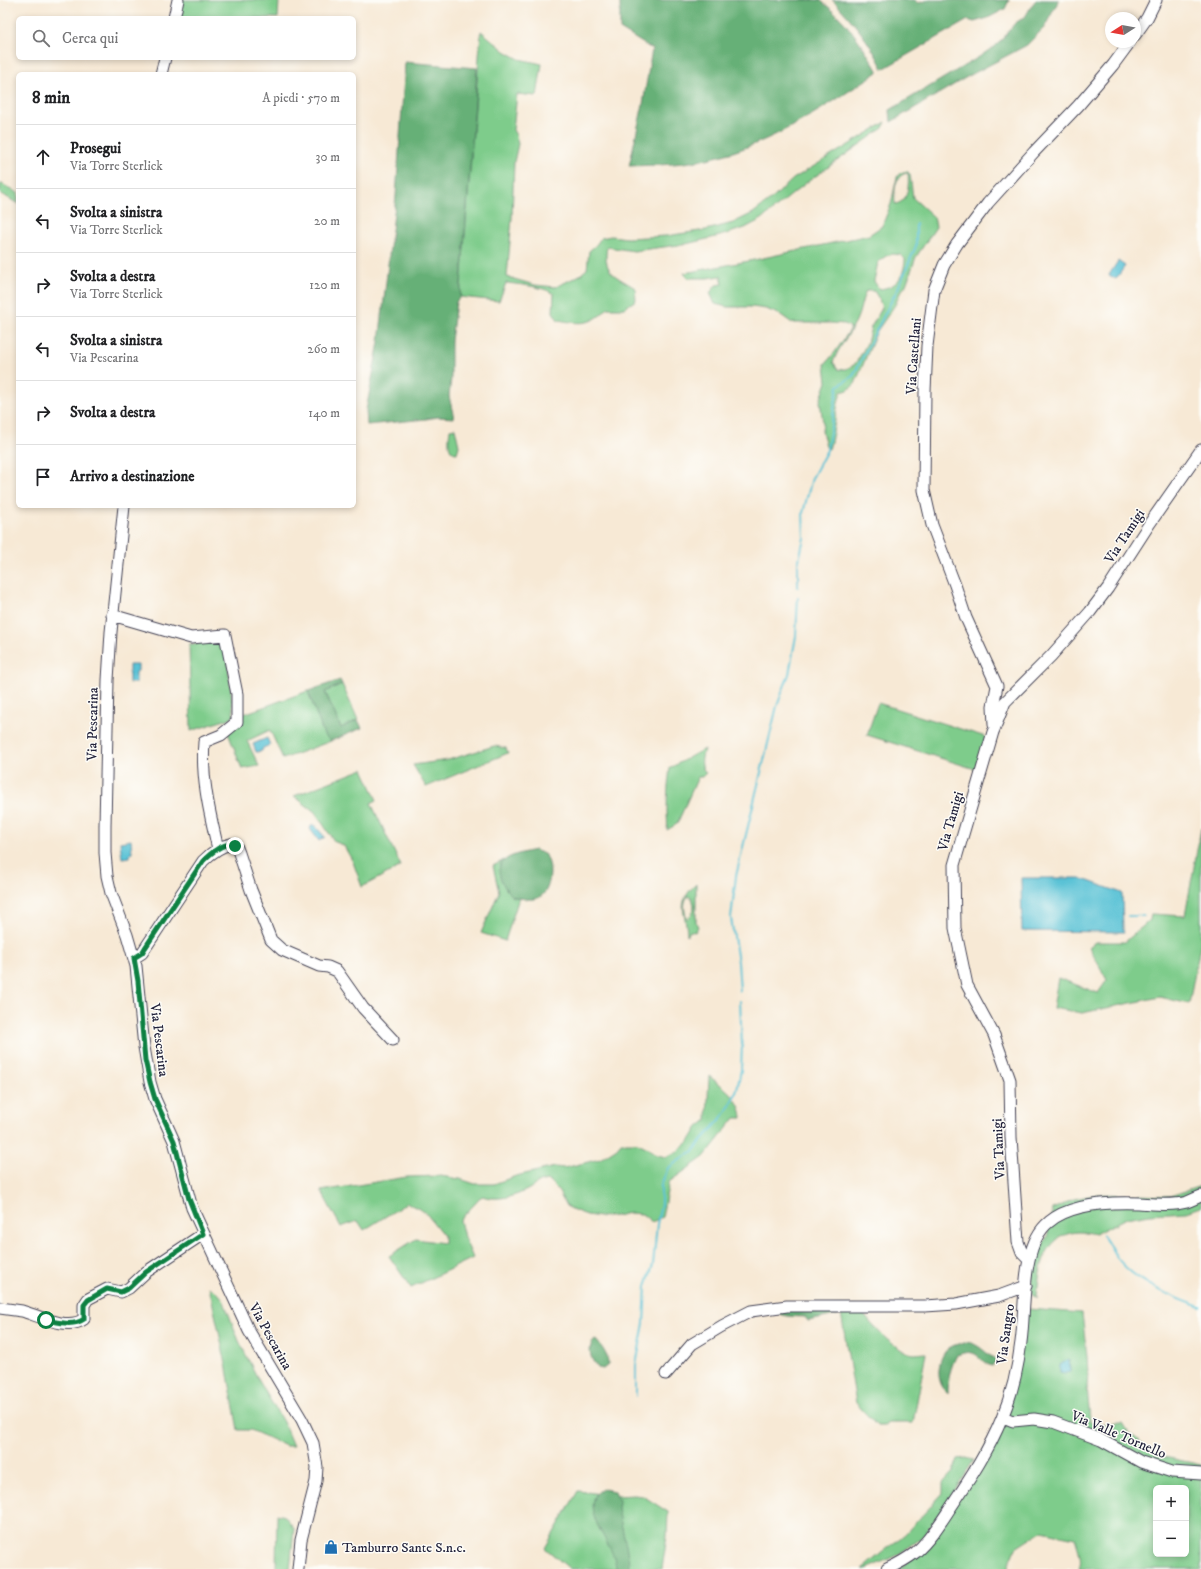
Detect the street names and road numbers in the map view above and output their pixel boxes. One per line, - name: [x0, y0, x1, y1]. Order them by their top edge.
- street label: Via Castellani: [902, 317, 926, 396]
- street label: Via Tamigi: [1100, 506, 1149, 568]
- street label: Via Pescarina: [83, 687, 103, 762]
- street label: Via Tamigi: [934, 789, 968, 854]
- street label: Via Pescarina: [145, 1001, 172, 1078]
- street label: Via Tamigi: [988, 1118, 1010, 1181]
- street label: Via Pescarina: [244, 1299, 296, 1373]
- street label: Via Sangro: [993, 1303, 1019, 1366]
- street label: Via Valle Tornello: [1067, 1406, 1169, 1463]

